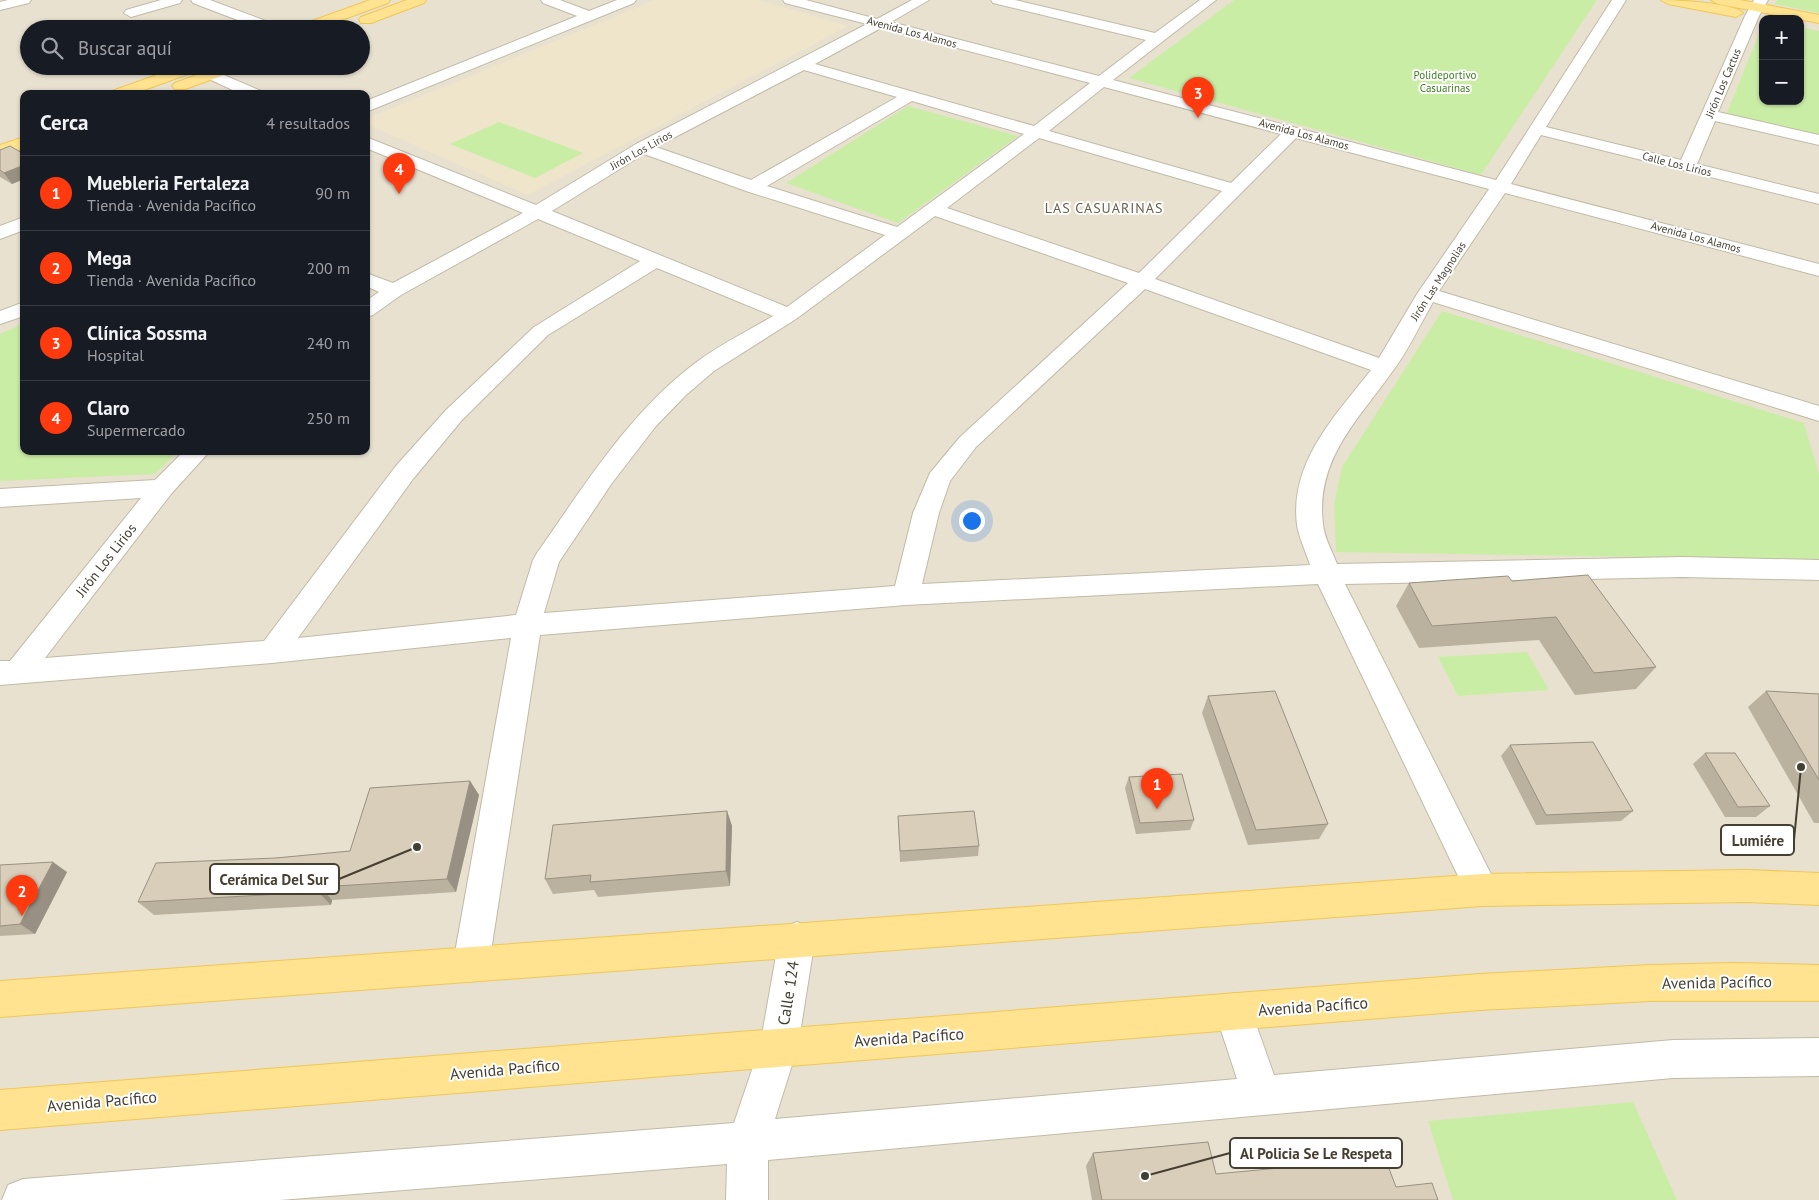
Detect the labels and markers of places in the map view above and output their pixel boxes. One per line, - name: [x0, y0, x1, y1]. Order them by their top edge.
- pin: 3: [1182, 77, 1214, 118]
- pin: 4: [383, 153, 415, 194]
- pin: 1: [1141, 768, 1173, 809]
- callout: Lumiére: [1721, 825, 1794, 855]
- callout: Cerámica Del Sur: [210, 864, 339, 894]
- pin: 2: [6, 875, 38, 916]
- callout: Al Policia Se Le Respeta: [1230, 1138, 1402, 1168]

